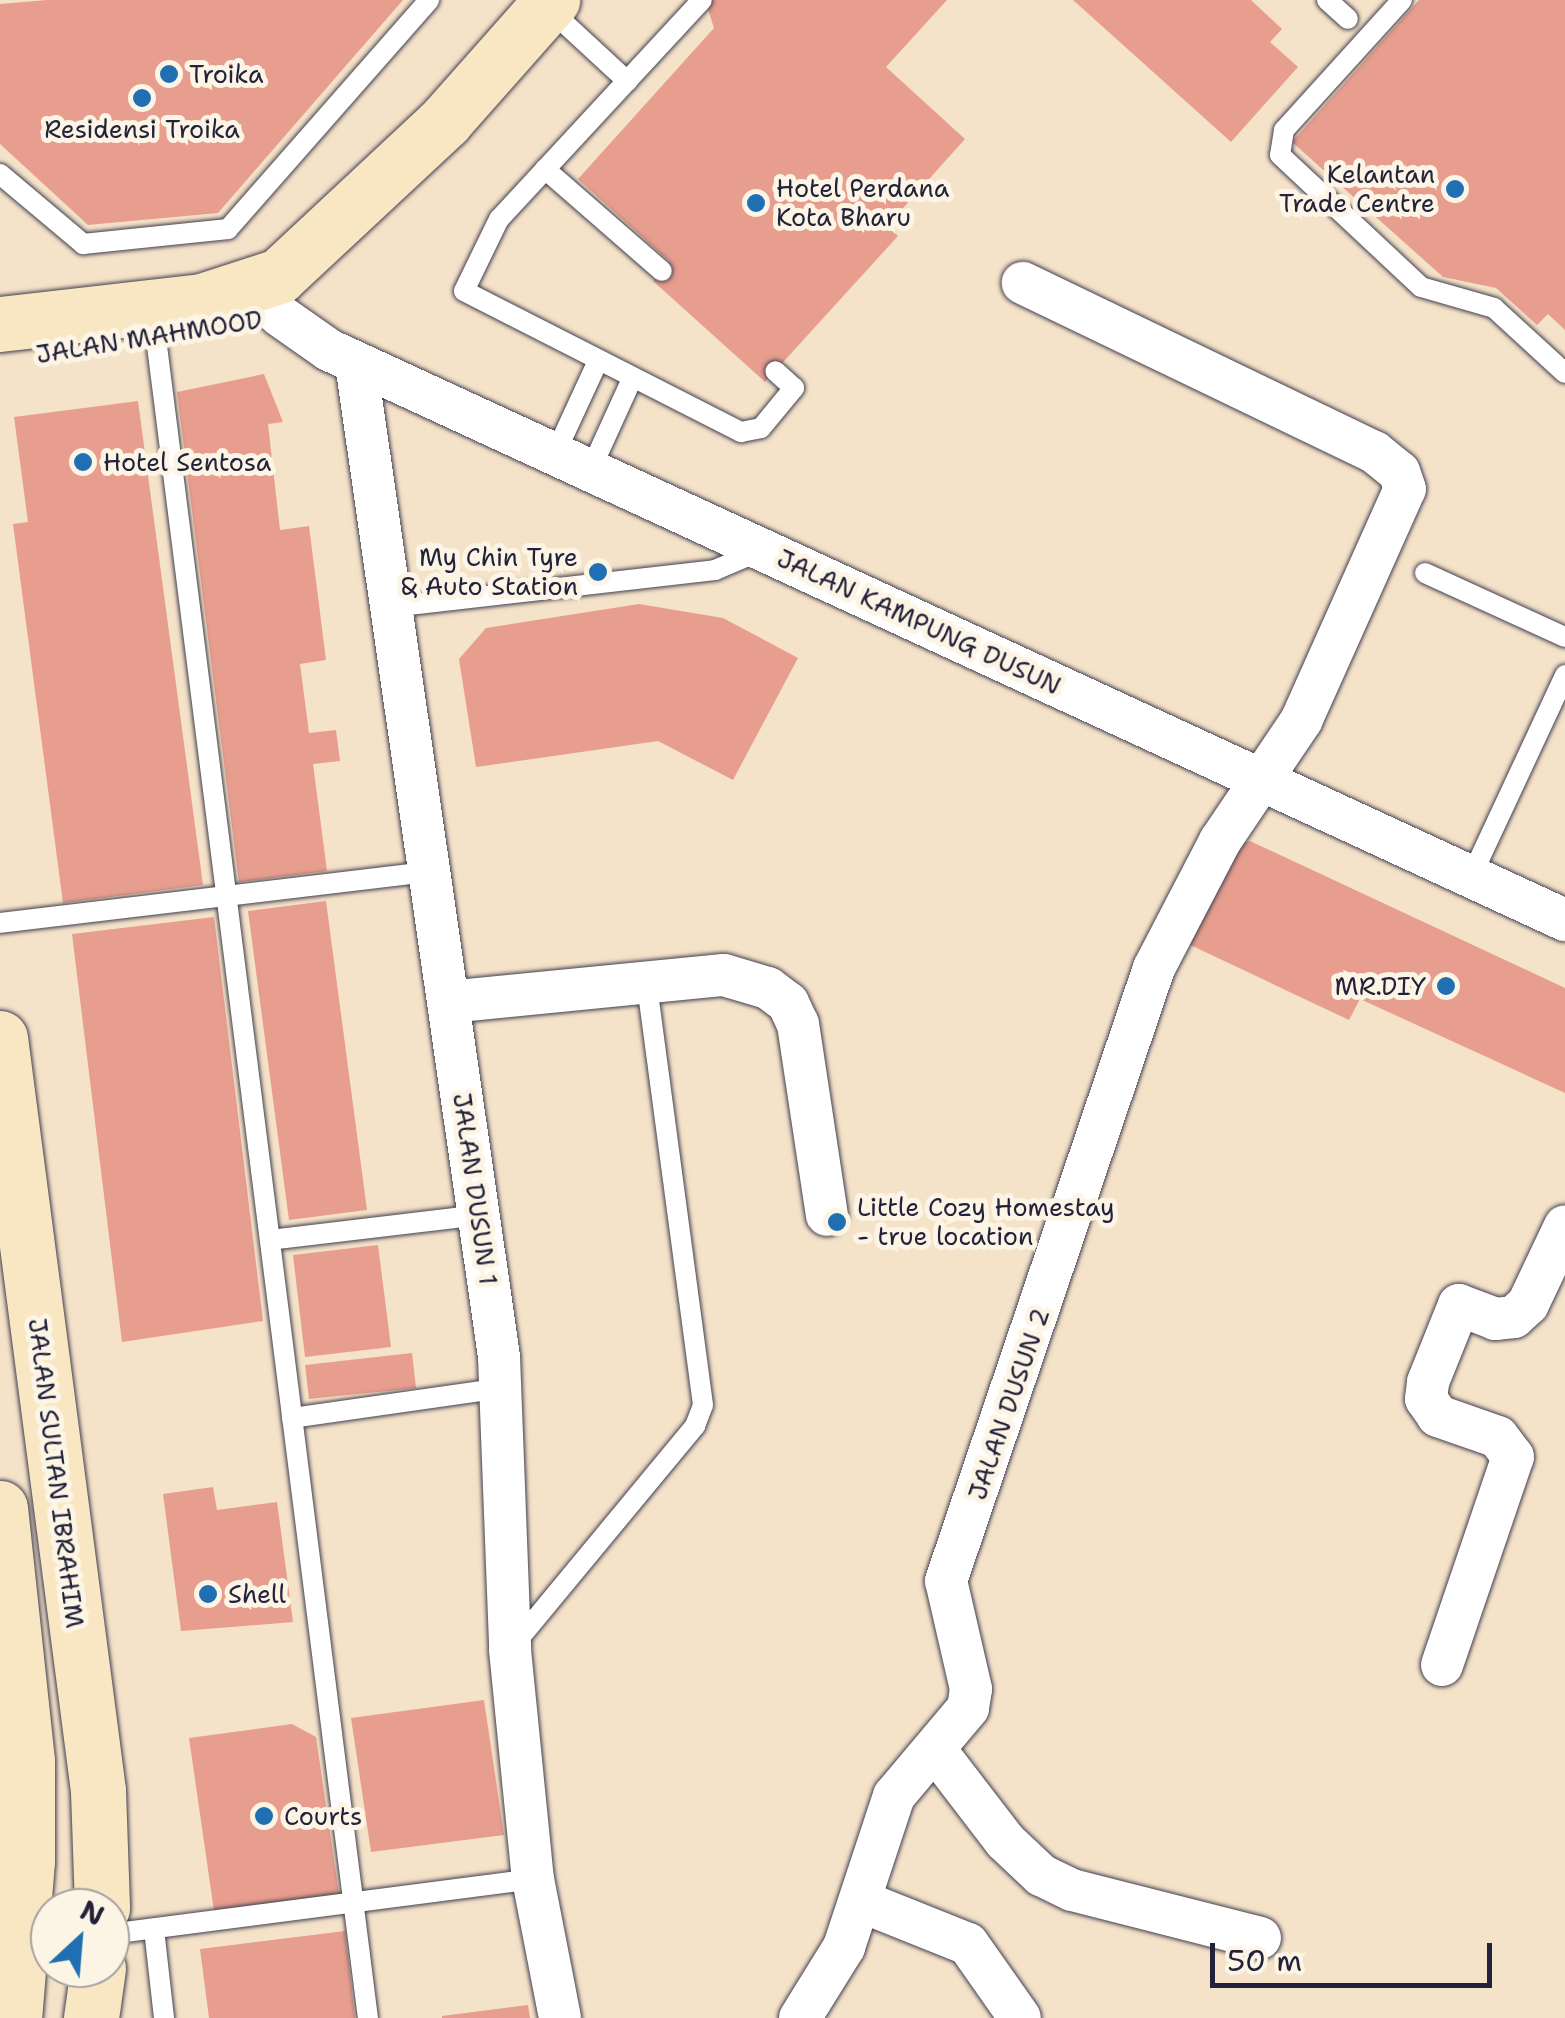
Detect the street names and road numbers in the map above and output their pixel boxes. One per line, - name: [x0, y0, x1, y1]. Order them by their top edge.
- street label: JALAN MAHMOOD: [34, 304, 264, 370]
- street label: JALAN KAMPUNG DUSUN: [772, 543, 1066, 701]
- street label: JALAN DUSUN 1: [447, 1091, 503, 1287]
- street label: JALAN DUSUN 2: [962, 1304, 1056, 1504]
- street label: JALAN SULTAN IBRAHIM: [22, 1316, 90, 1630]

